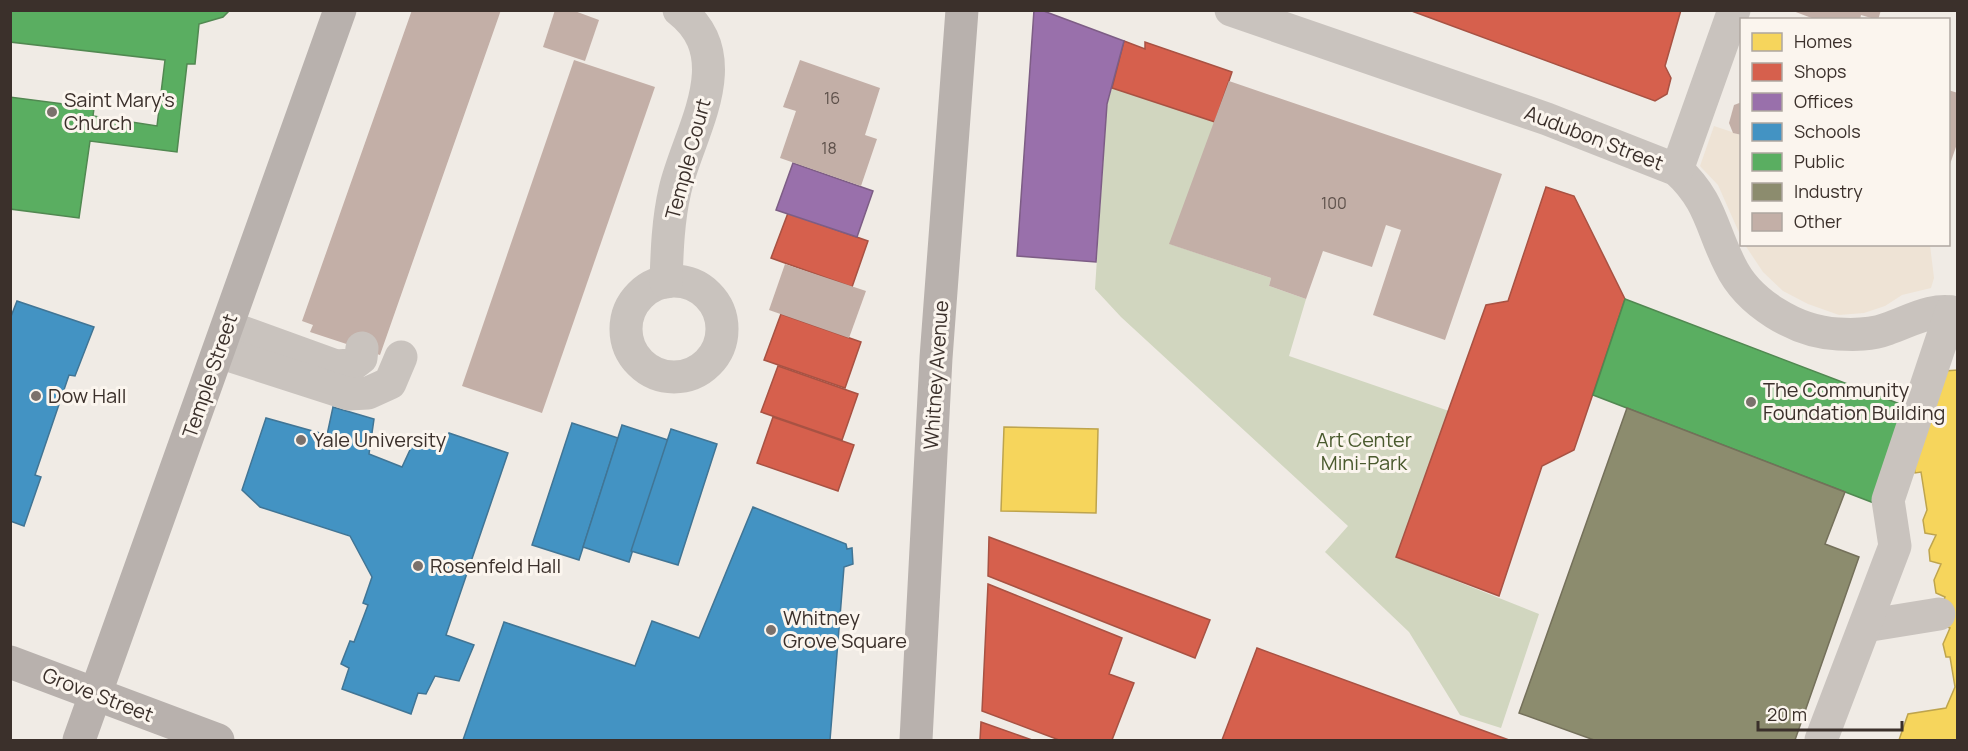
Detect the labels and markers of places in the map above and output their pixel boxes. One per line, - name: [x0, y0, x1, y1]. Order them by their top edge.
- place label: Saint Mary's Church: [64, 86, 175, 136]
- marker: Saint Mary's Church: [45, 105, 59, 119]
- place label: The Community Foundation Building: [1763, 376, 1945, 426]
- place label: Dow Hall: [48, 382, 126, 409]
- marker: Dow Hall: [29, 389, 43, 403]
- marker: The Community Foundation Building: [1744, 395, 1758, 409]
- place label: Yale University: [313, 426, 447, 453]
- marker: Yale University: [294, 433, 308, 447]
- place label: Rosenfeld Hall: [430, 552, 561, 579]
- marker: Rosenfeld Hall: [411, 559, 425, 573]
- place label: Whitney Grove Square: [783, 604, 907, 654]
- marker: Whitney Grove Square: [764, 623, 778, 637]

